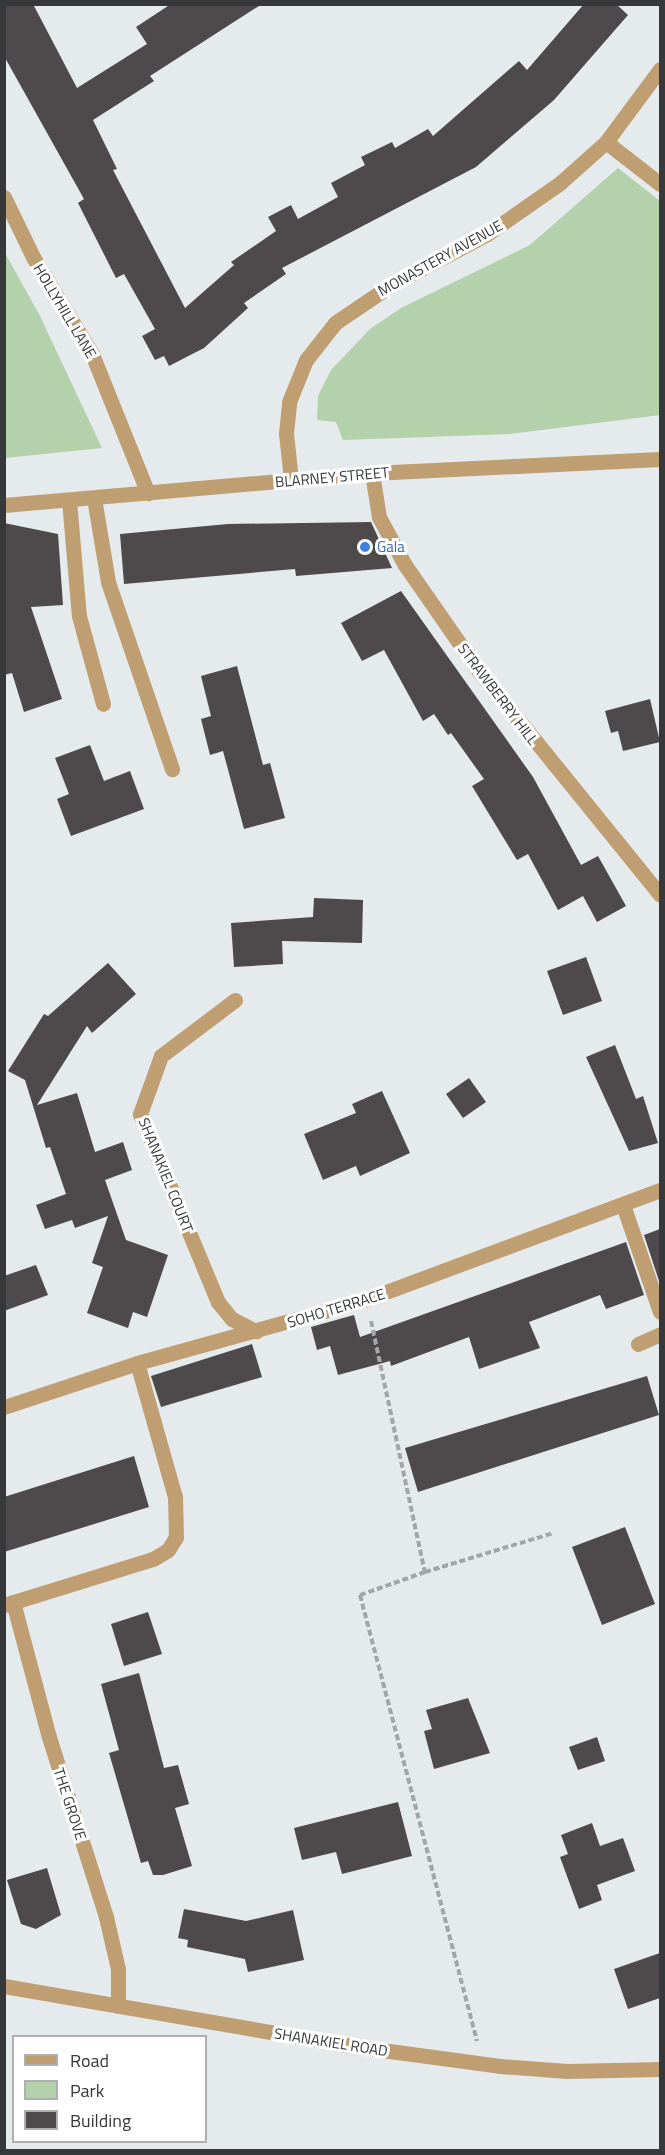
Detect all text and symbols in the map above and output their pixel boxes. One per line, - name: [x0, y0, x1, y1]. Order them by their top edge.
- street label: MONASTERY AVENUE: [375, 216, 505, 300]
- street label: HOLLYHILL LANE: [30, 260, 100, 362]
- street label: BLARNEY STREET: [274, 463, 390, 491]
- place label: Gala: [377, 538, 405, 556]
- marker: Gala: [358, 540, 372, 554]
- street label: STRAWBERRY HILL: [454, 640, 542, 748]
- street label: SHANAKIEL COURT: [135, 1115, 197, 1235]
- street label: SOHO TERRACE: [285, 1285, 387, 1331]
- street label: THE GROVE: [50, 1766, 90, 1842]
- street label: SHANAKIEL ROAD: [273, 2024, 389, 2060]
- legend: [12, 2035, 207, 2143]
- text: Road: [70, 2047, 109, 2074]
- text: Park: [70, 2077, 104, 2104]
- text: Building: [70, 2107, 131, 2134]

